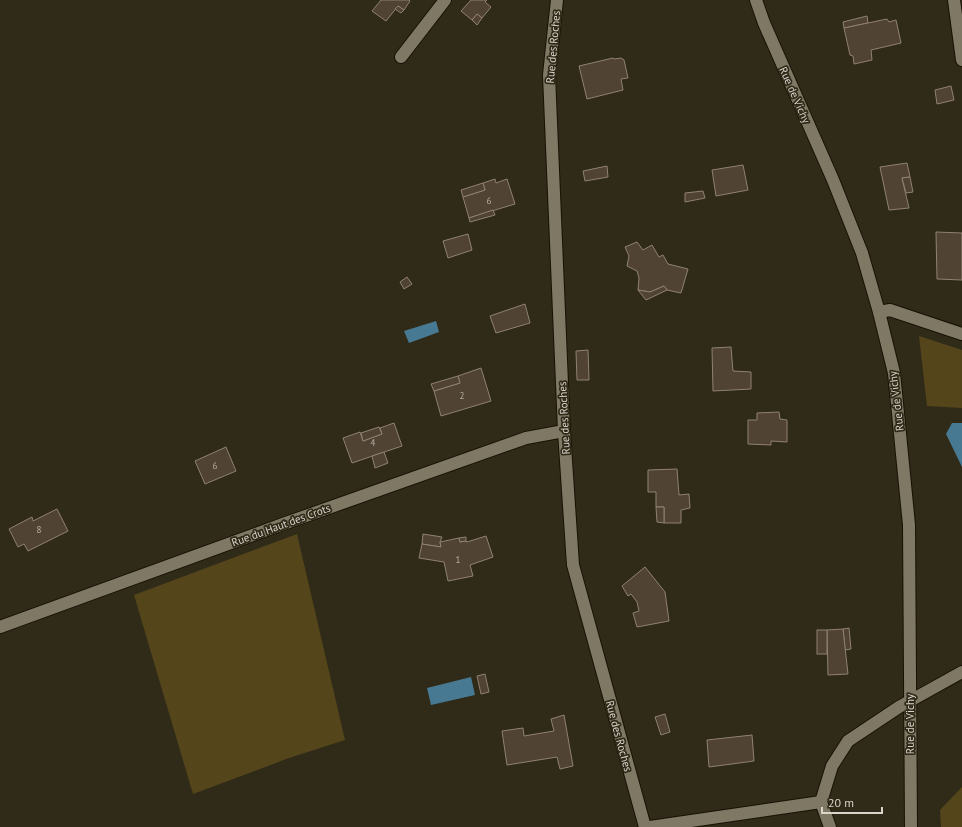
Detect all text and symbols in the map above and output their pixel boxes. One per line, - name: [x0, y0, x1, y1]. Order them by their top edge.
- street label: Rue des Roches: [543, 10, 563, 84]
- street label: Rue de Vichy: [776, 65, 814, 126]
- house number: 6: [487, 195, 492, 206]
- street label: Rue de Vichy: [885, 369, 907, 432]
- street label: Rue des Roches: [555, 381, 573, 455]
- house number: 2: [460, 390, 465, 401]
- house number: 4: [371, 437, 376, 448]
- house number: 6: [213, 460, 218, 471]
- street label: Rue du Haut des Crots: [230, 500, 333, 549]
- house number: 8: [37, 524, 42, 535]
- house number: 1: [456, 554, 461, 565]
- street label: Rue de Vichy: [903, 693, 917, 754]
- street label: Rue des Roches: [603, 699, 635, 773]
- scale bar: [822, 789, 882, 815]
- text: 20 m: [828, 795, 854, 810]

